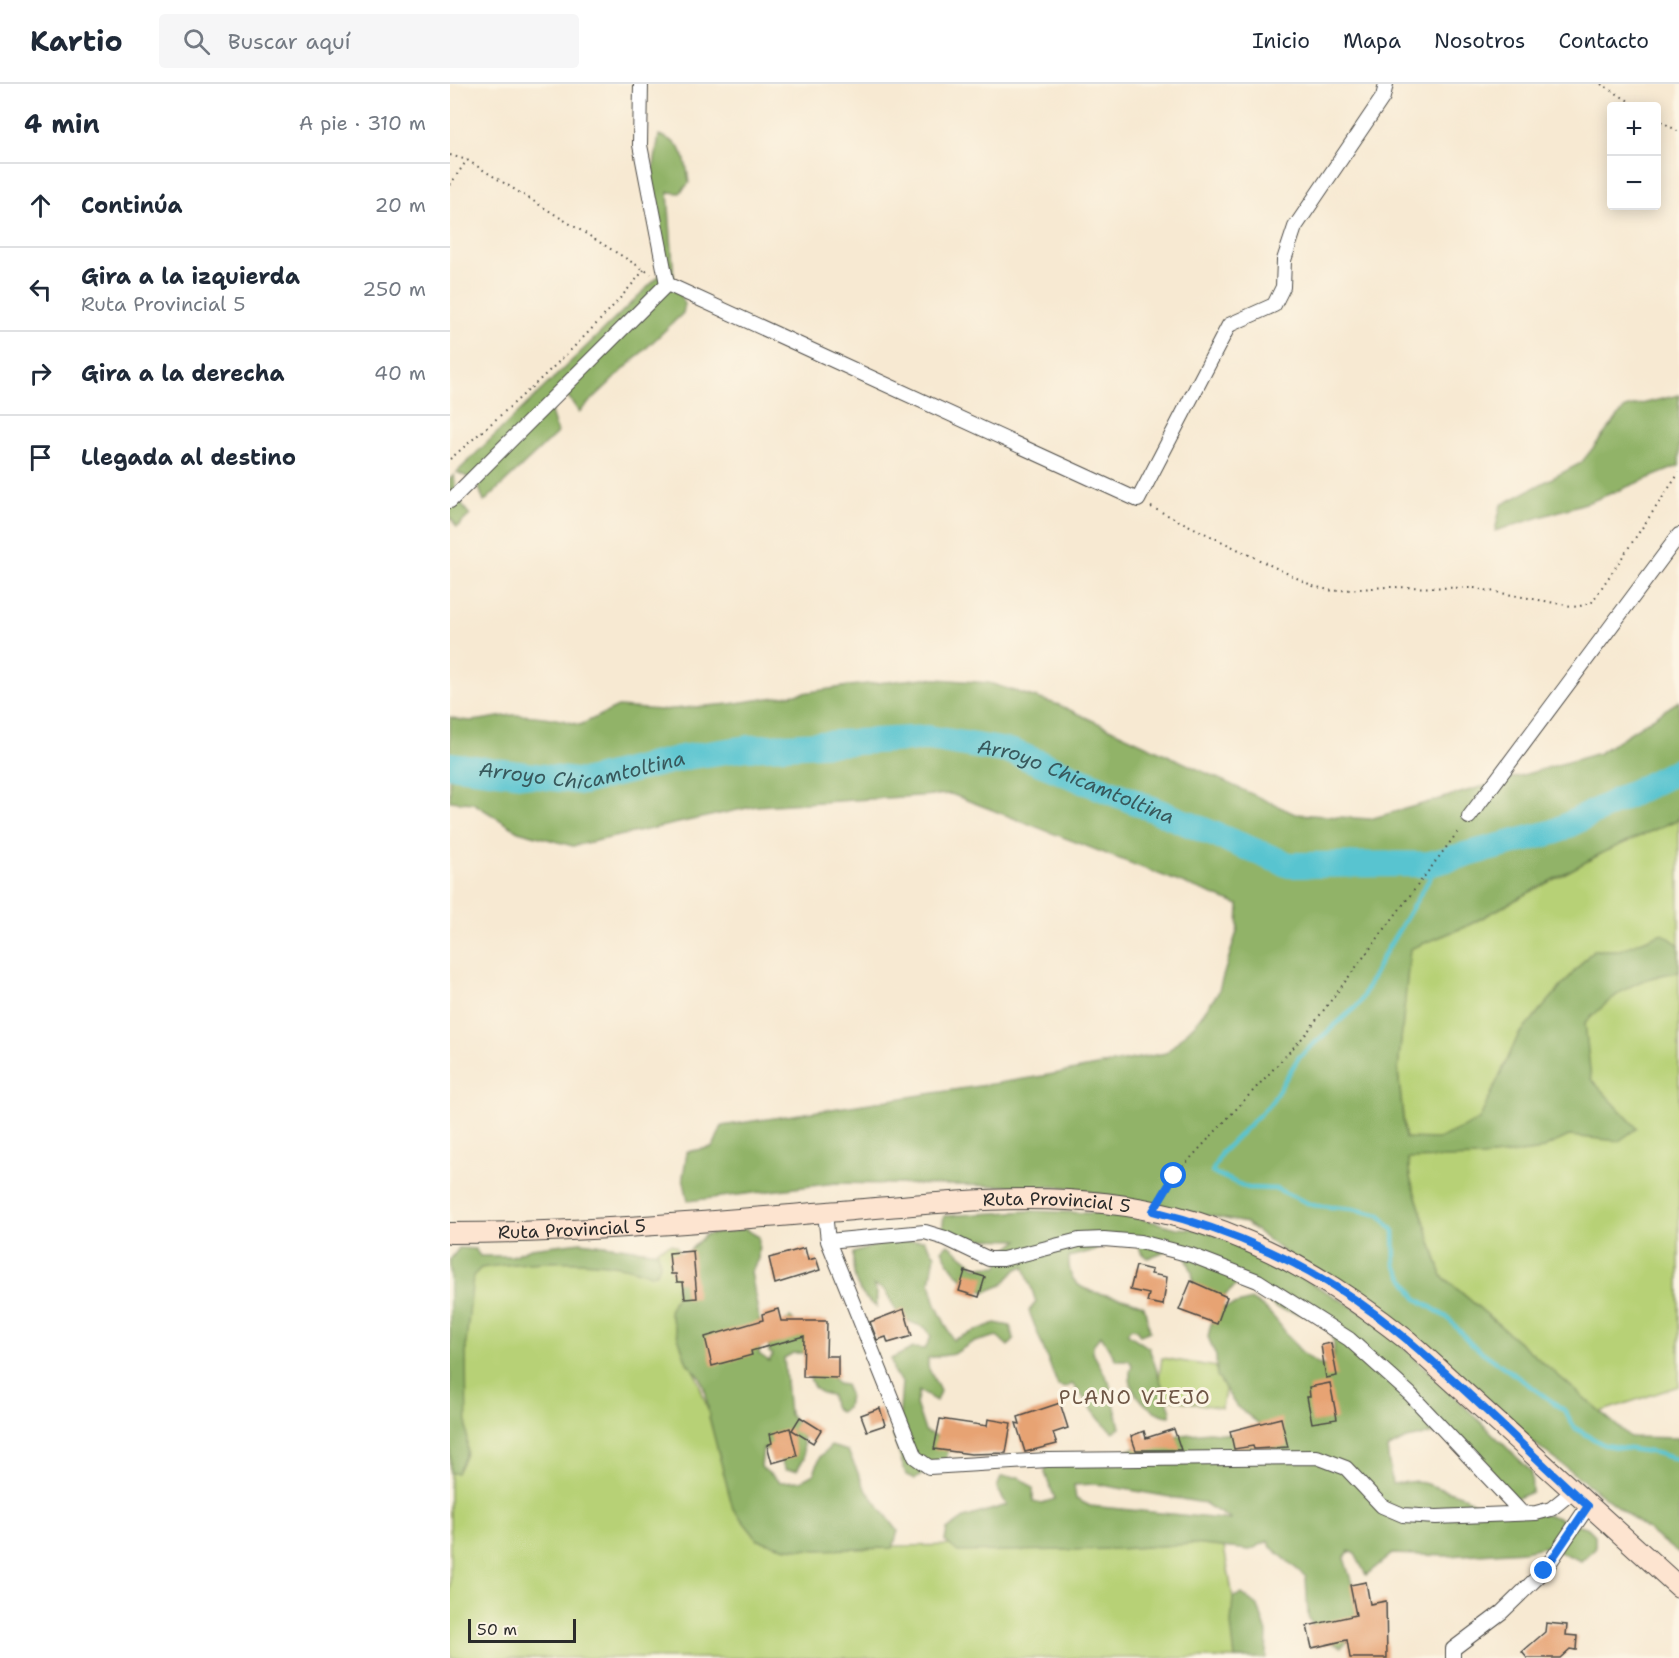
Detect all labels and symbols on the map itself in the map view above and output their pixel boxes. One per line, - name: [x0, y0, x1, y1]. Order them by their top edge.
- water label: Arroyo Chicamtoltina: [975, 733, 1179, 830]
- water label: Arroyo Chicamtoltina: [477, 745, 688, 795]
- route start: [1160, 1162, 1186, 1188]
- street label: Ruta Provincial 5: [982, 1187, 1132, 1218]
- street label: Ruta Provincial 5: [498, 1214, 647, 1245]
- district label: PLANO VIEJO: [1059, 1384, 1211, 1410]
- route end: [1530, 1557, 1556, 1583]
- scale bar: [468, 1616, 576, 1644]

